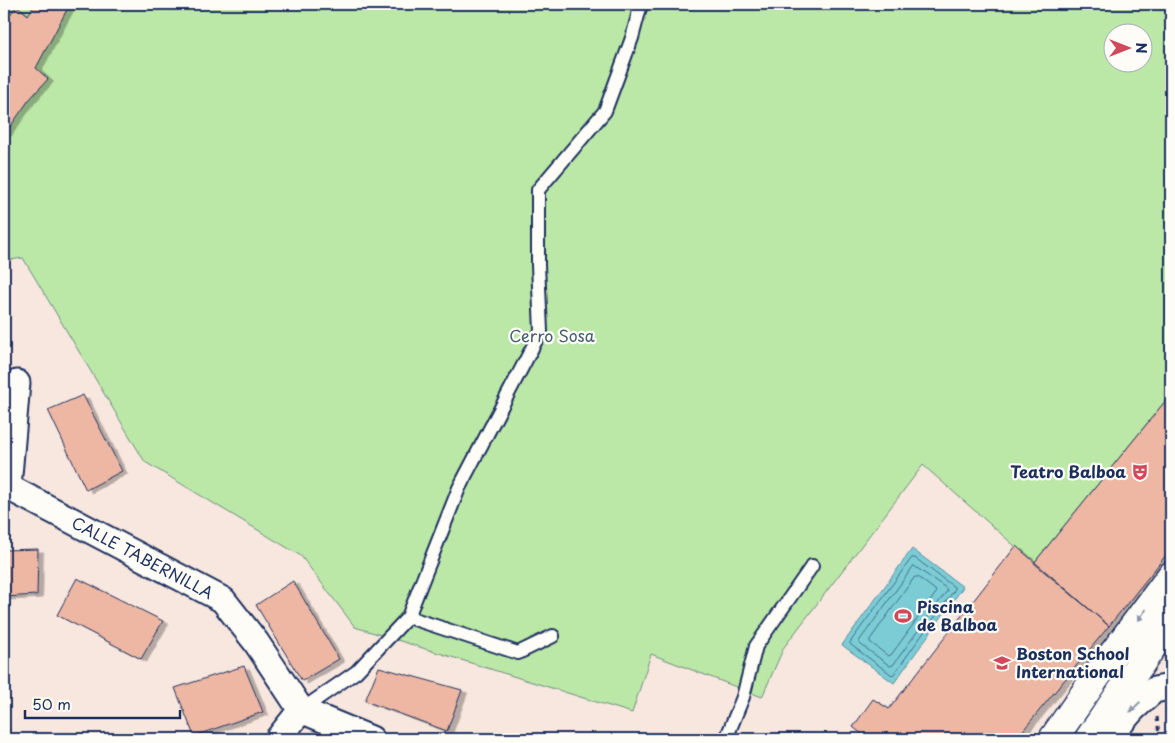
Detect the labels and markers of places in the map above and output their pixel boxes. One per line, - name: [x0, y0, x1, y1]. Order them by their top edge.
- place label: Teatro Balboa: [1010, 459, 1126, 483]
- theatre icon: Teatro Balboa: [1130, 462, 1150, 482]
- place label: Piscina de Balboa: [917, 594, 998, 636]
- sports icon: Piscina de Balboa: [893, 606, 913, 626]
- place label: Boston School International: [1016, 641, 1130, 683]
- school or university icon: Boston School International: [992, 653, 1012, 673]

